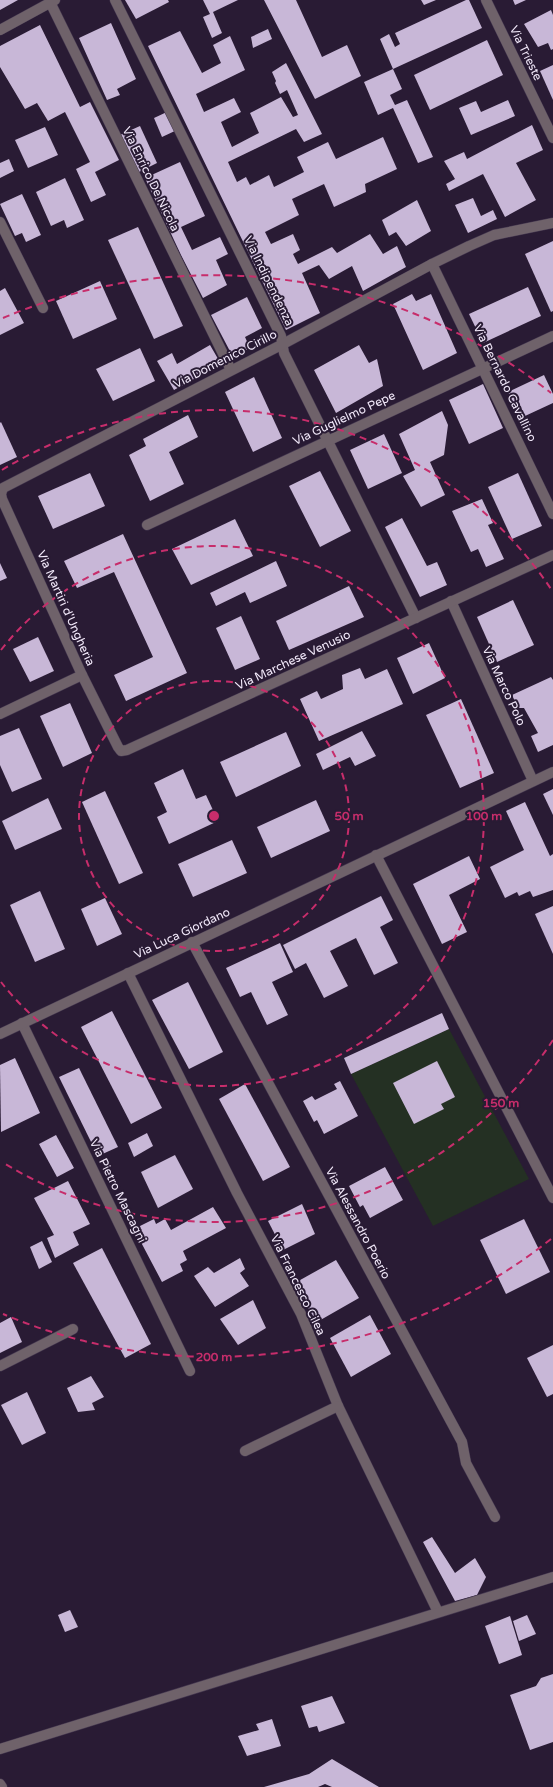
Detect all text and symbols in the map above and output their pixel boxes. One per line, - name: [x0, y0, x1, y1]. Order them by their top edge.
- street label: Via Trieste: [507, 23, 545, 83]
- street label: Via Enrico De Nicola: [120, 124, 182, 234]
- street label: Via Indipendenza: [241, 234, 297, 328]
- street label: Via Bernardo Cavallino: [470, 322, 540, 444]
- street label: Via Domenico Cirillo: [171, 327, 279, 391]
- street label: Via Guglielmo Pepe: [291, 388, 398, 448]
- street label: Via Martiri d'Ungheria: [34, 548, 98, 668]
- street label: Via Marchese Venusio: [233, 627, 353, 693]
- street label: Via Marco Polo: [479, 644, 529, 728]
- centre of rings: [207, 809, 221, 823]
- text: 50 m: [334, 809, 364, 823]
- text: 100 m: [466, 809, 502, 823]
- street label: Via Luca Giordano: [132, 905, 232, 961]
- text: 150 m: [483, 1096, 519, 1110]
- street label: Via Pietro Mascagni: [87, 1137, 149, 1245]
- street label: Via Alessandro Poerio: [323, 1165, 393, 1281]
- street label: Via Francesco Cilea: [268, 1232, 328, 1338]
- text: 200 m: [196, 1350, 232, 1364]

